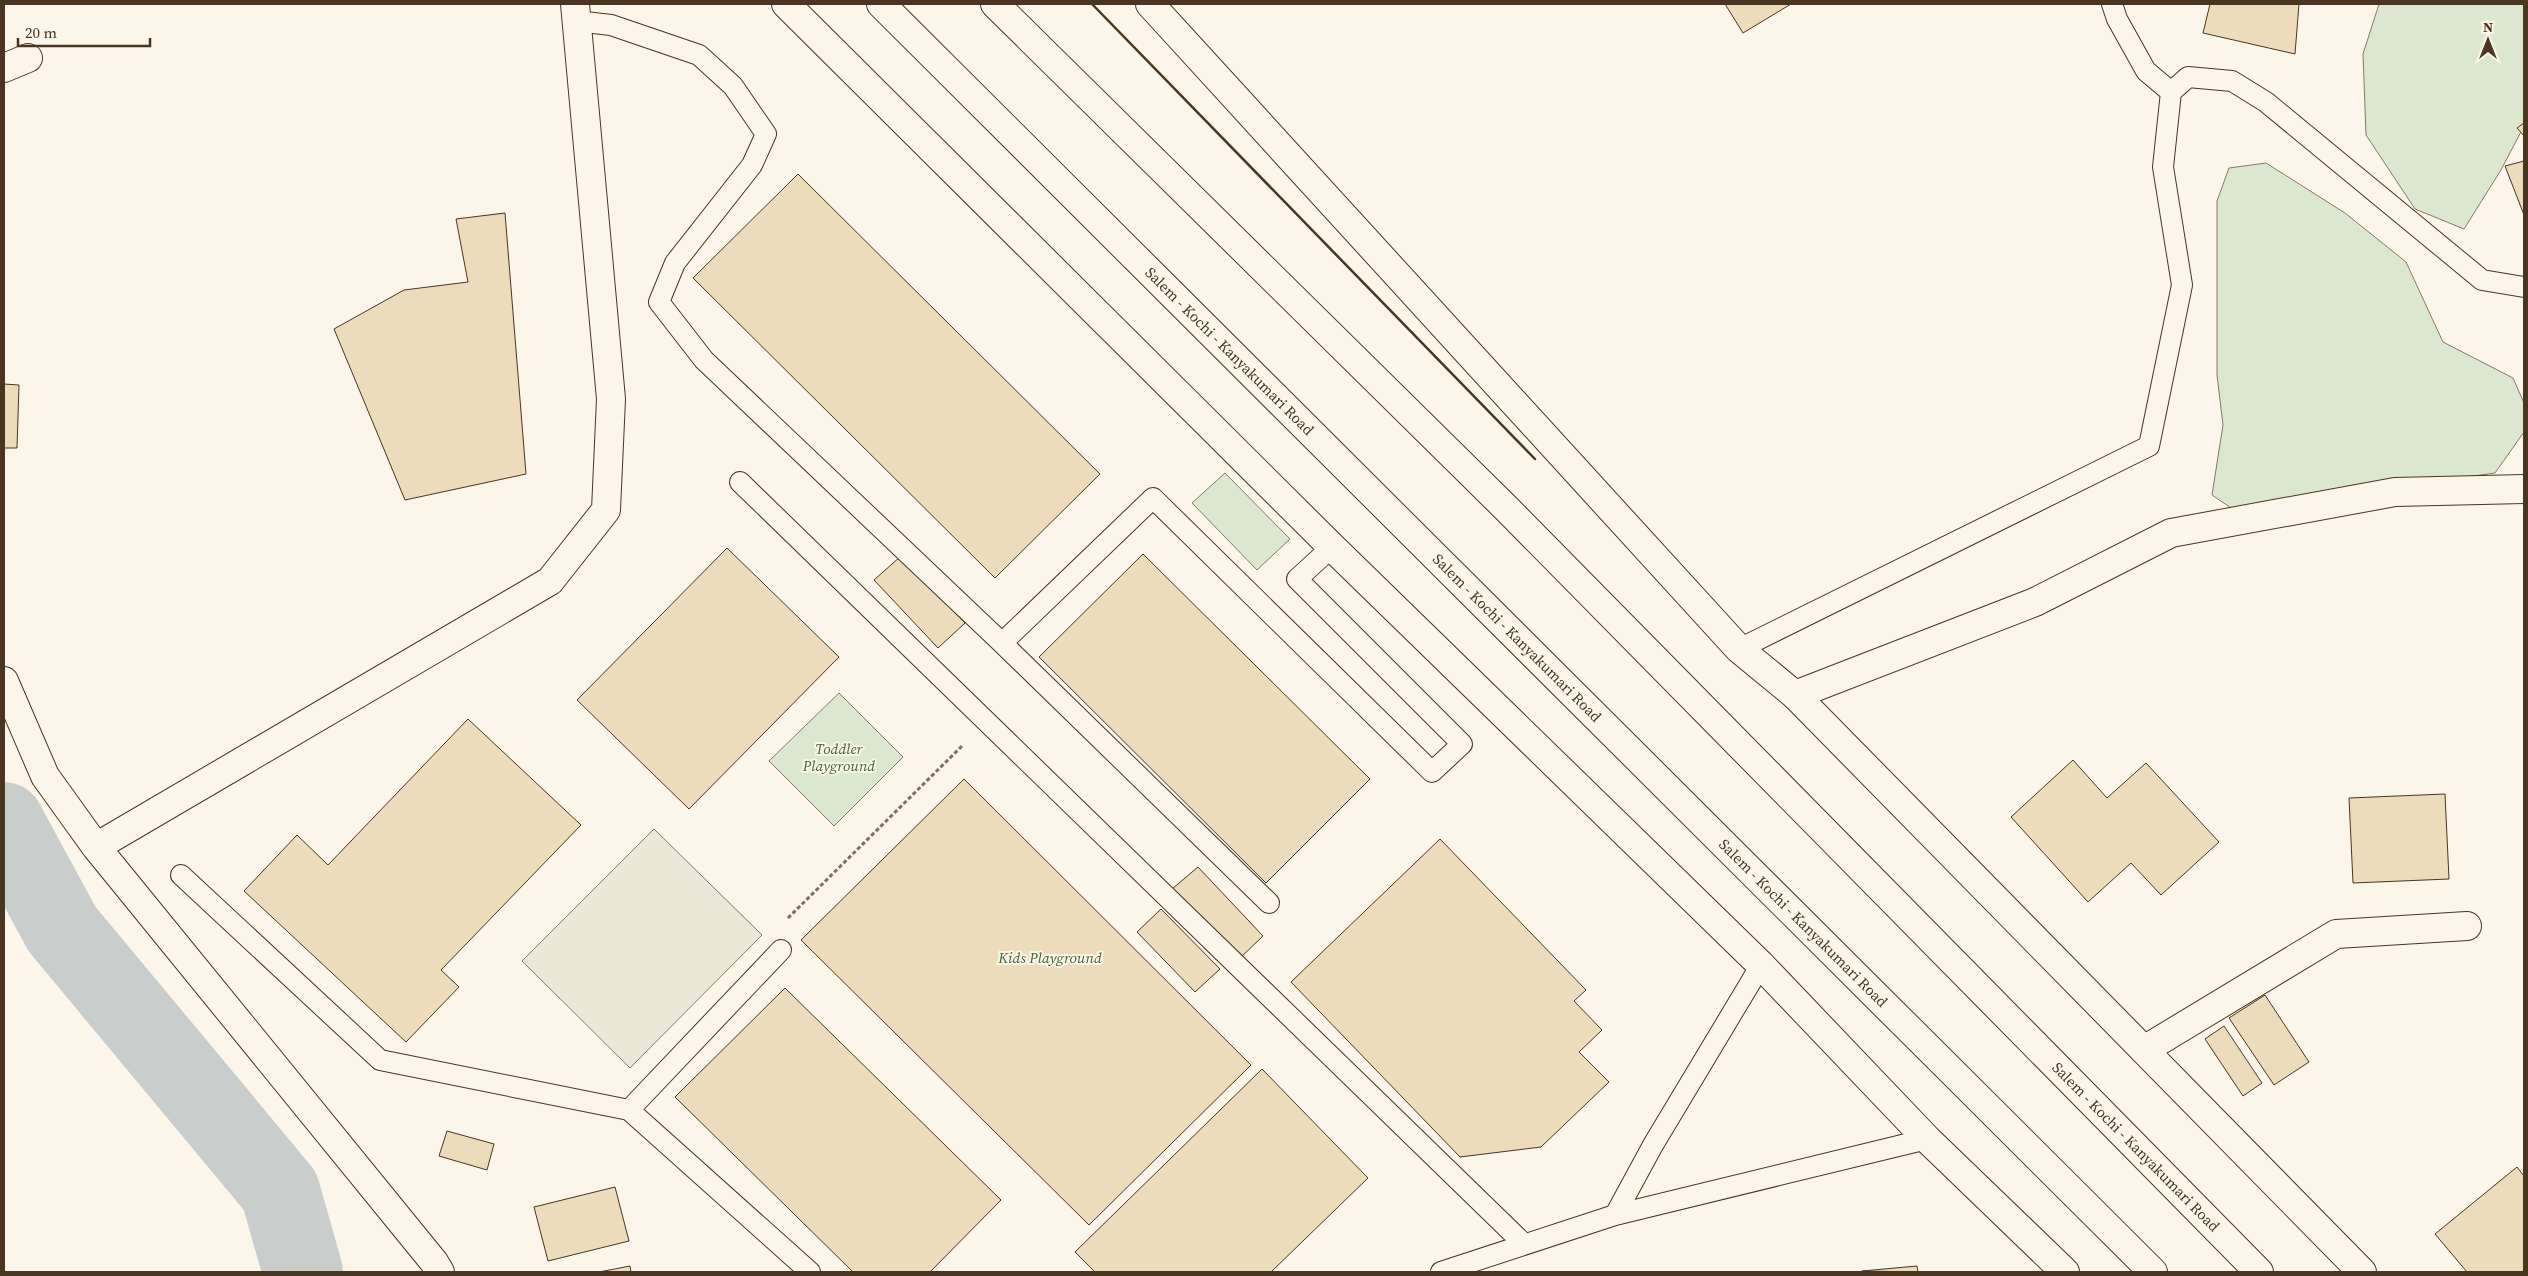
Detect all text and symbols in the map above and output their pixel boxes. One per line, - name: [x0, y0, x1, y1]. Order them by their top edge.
- scale bar: [18, 15, 150, 47]
- north arrow: [2463, 15, 2513, 65]
- text: N: [2483, 17, 2493, 37]
- text: 20 m: [25, 22, 57, 43]
- street label: Salem - Kochi - Kanyakumari Road: [1141, 262, 1319, 440]
- street label: Salem - Kochi - Kanyakumari Road: [1428, 549, 1607, 727]
- park label: Toddler Playground: [802, 738, 875, 776]
- street label: Salem - Kochi - Kanyakumari Road: [1714, 834, 1893, 1012]
- park label: Kids Playground: [997, 947, 1102, 968]
- street label: Salem - Kochi - Kanyakumari Road: [2048, 1057, 2225, 1237]

